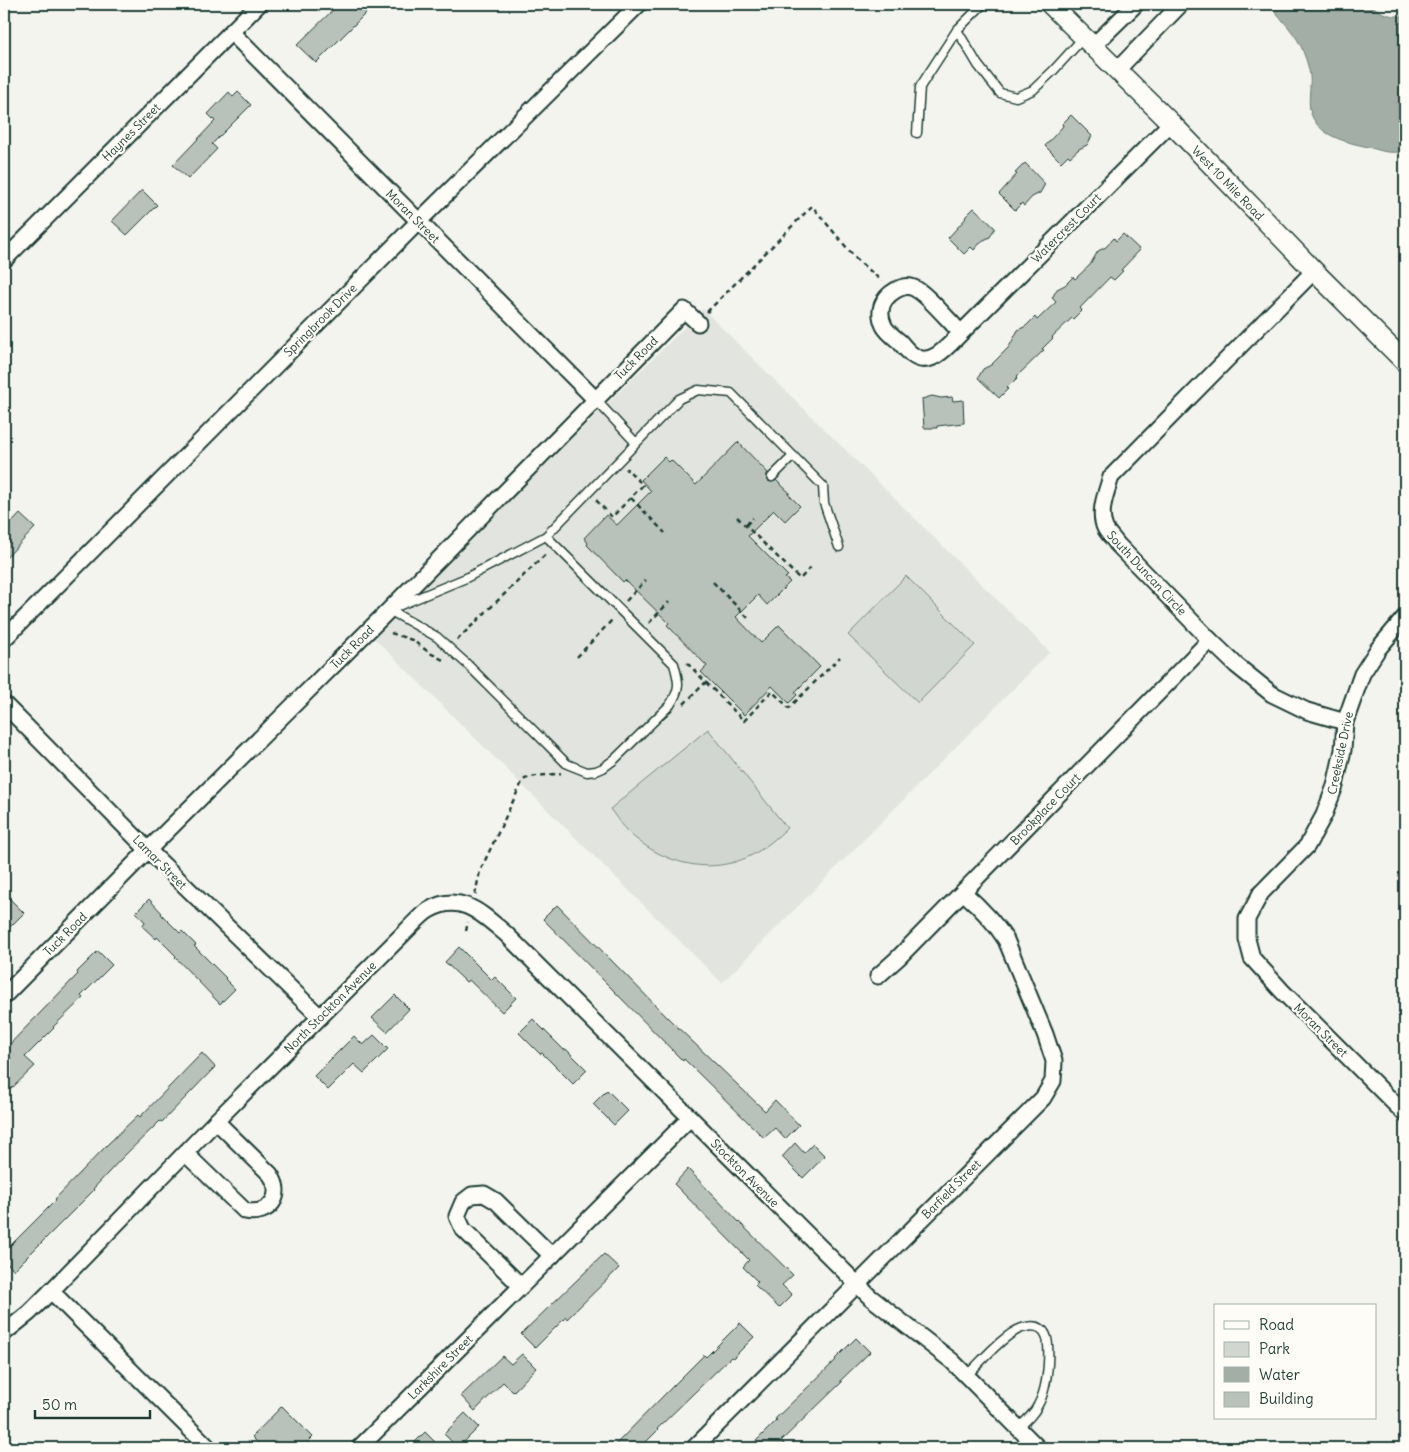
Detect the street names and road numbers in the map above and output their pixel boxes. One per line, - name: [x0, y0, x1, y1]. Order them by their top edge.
- street label: Haynes Street: [99, 100, 163, 164]
- street label: West 10 Mile Road: [1189, 143, 1267, 223]
- street label: Moran Street: [383, 186, 443, 246]
- street label: Watercrest Court: [1028, 190, 1104, 266]
- street label: Springbrook Drive: [280, 280, 360, 360]
- street label: Tuck Road: [611, 333, 661, 383]
- street label: South Duncan Circle: [1104, 528, 1190, 618]
- street label: Tuck Road: [327, 622, 377, 672]
- street label: Creekside Drive: [1324, 710, 1356, 796]
- street label: Brookplace Court: [1007, 770, 1083, 848]
- street label: Lamar Street: [130, 832, 190, 892]
- street label: Tuck Road: [40, 909, 90, 959]
- street label: North Stockton Avenue: [281, 958, 379, 1056]
- street label: Moran Street: [1291, 1000, 1351, 1060]
- street label: Stockton Avenue: [708, 1136, 782, 1210]
- street label: Barfield Street: [918, 1156, 984, 1222]
- street label: Larkshire Street: [405, 1332, 475, 1402]

